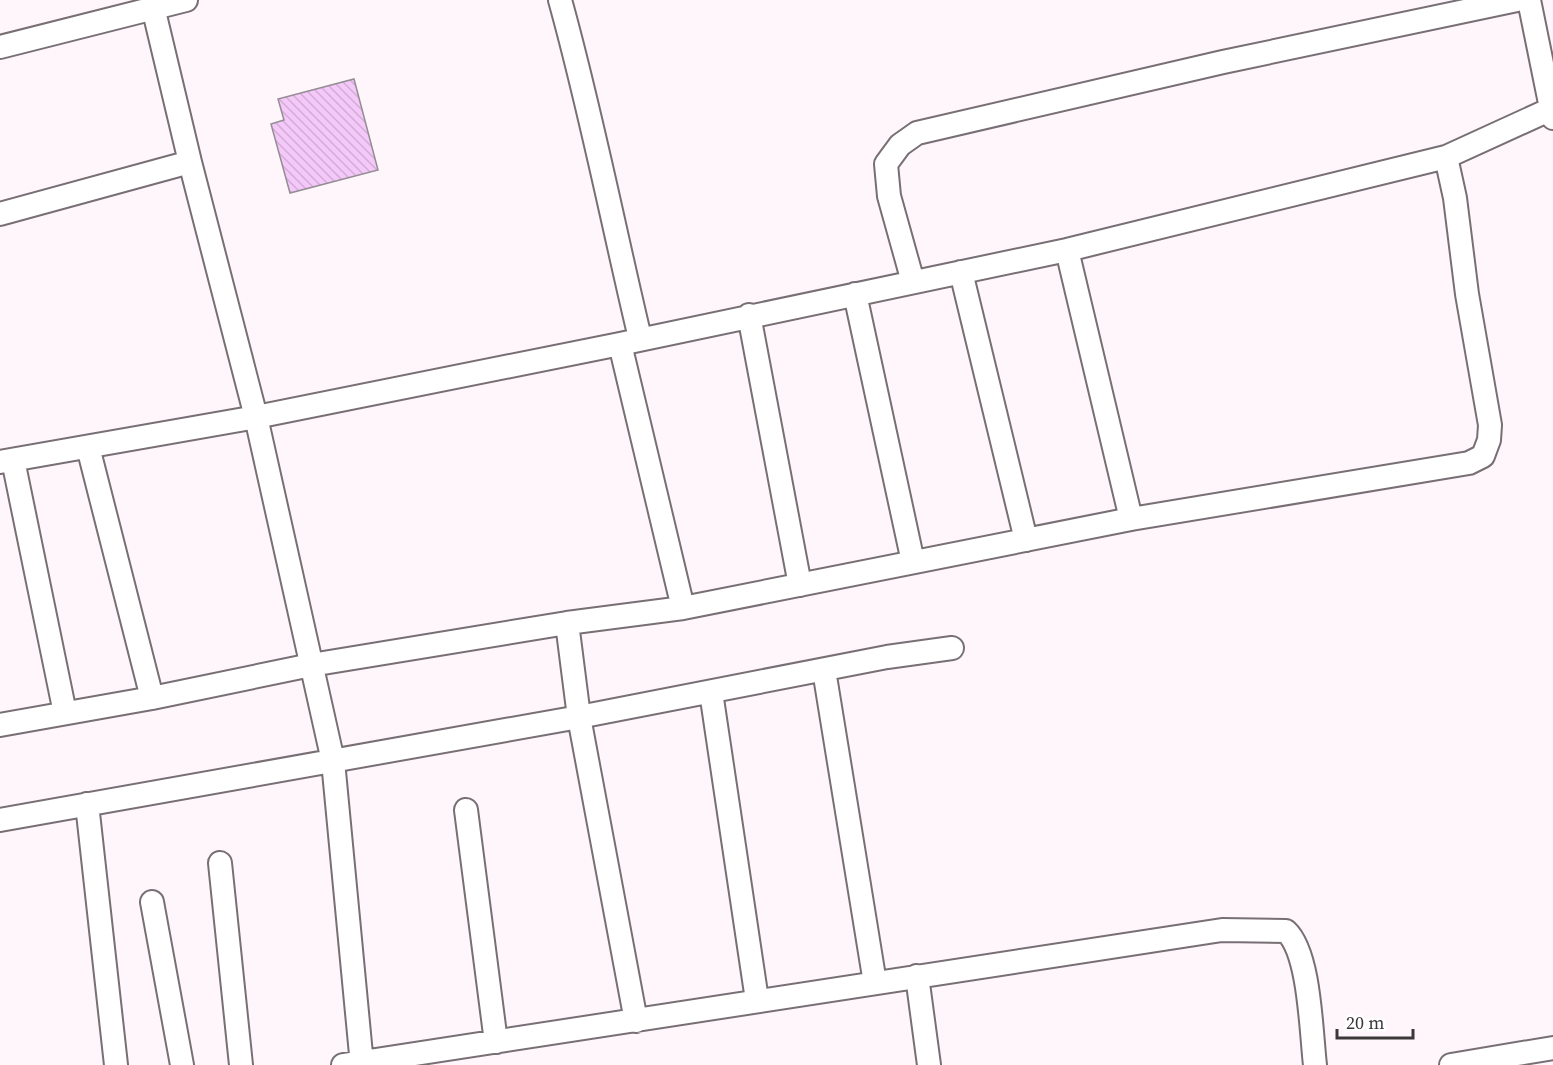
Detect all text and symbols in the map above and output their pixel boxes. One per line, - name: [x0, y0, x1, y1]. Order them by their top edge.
- scale bar: [1337, 1002, 1414, 1040]
- text: 20 m: [1346, 1010, 1384, 1035]

